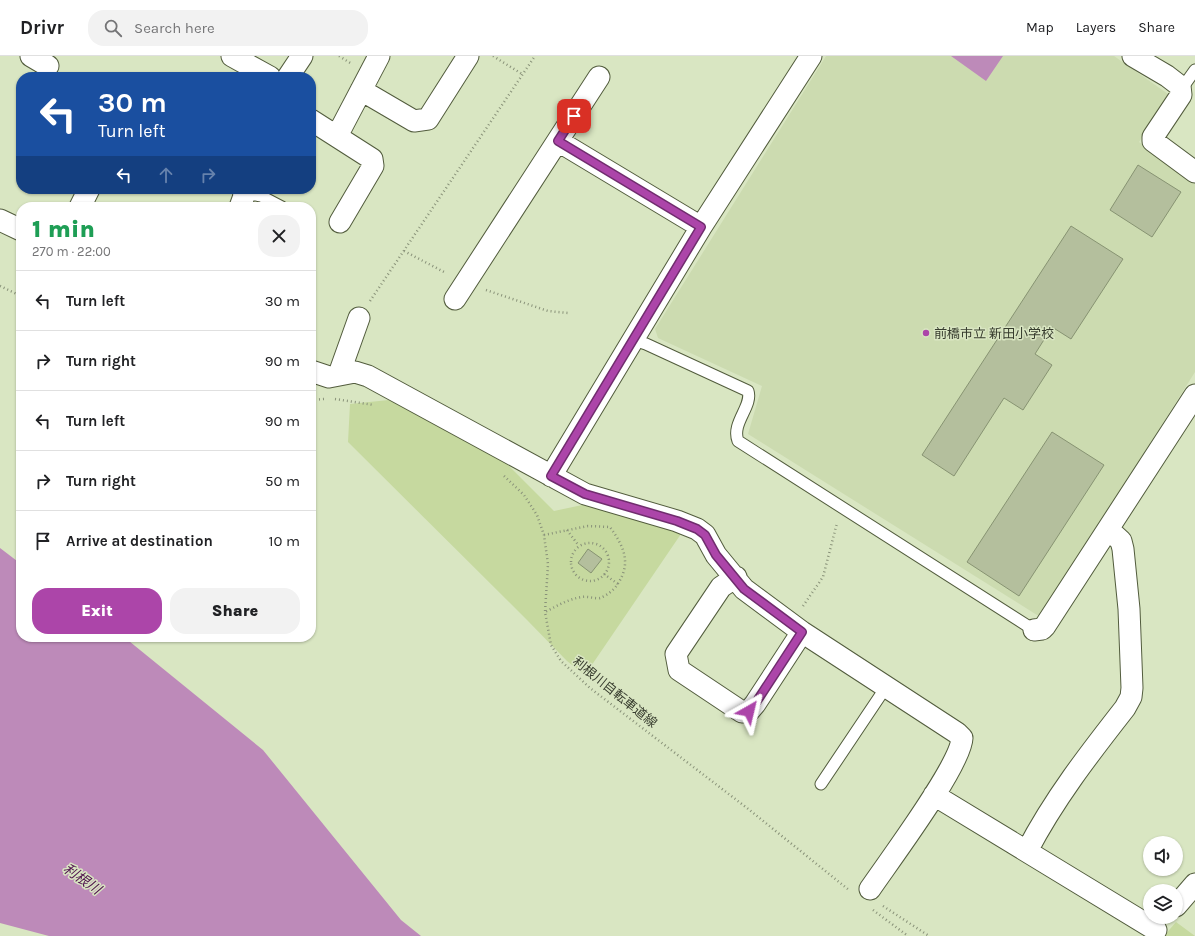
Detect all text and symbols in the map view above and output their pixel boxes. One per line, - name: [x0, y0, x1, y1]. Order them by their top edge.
- search box: [88, 10, 368, 46]
- text: Drivr: [20, 17, 64, 39]
- icon: search: [102, 17, 124, 39]
- text: Search here: [134, 19, 215, 37]
- text: Map: [1026, 19, 1054, 36]
- text: Layers: [1076, 19, 1116, 36]
- text: Share: [1138, 19, 1175, 36]
- text: 30 m: [98, 86, 167, 119]
- icon: left: [32, 88, 84, 140]
- pin: [557, 99, 591, 133]
- icon: arrive: [563, 105, 585, 127]
- text: Turn left: [98, 120, 166, 142]
- icon: left: [113, 164, 135, 186]
- icon: ahead: [155, 164, 177, 186]
- icon: right: [197, 164, 219, 186]
- text: 1 min: [32, 215, 95, 243]
- button: close: [258, 215, 300, 257]
- text: 270 m · 22:00: [32, 244, 111, 259]
- icon: left: [32, 290, 54, 312]
- text: Turn left: [66, 292, 125, 310]
- text: 30 m: [265, 292, 300, 310]
- place label: 前橋市立 新田小学校: [934, 326, 1054, 341]
- marker: 前橋市立 新田小学校: [921, 328, 931, 338]
- icon: right: [32, 350, 54, 372]
- text: Turn right: [66, 352, 136, 370]
- text: 90 m: [265, 352, 300, 370]
- icon: left: [32, 410, 54, 432]
- text: Turn left: [66, 412, 125, 430]
- text: 90 m: [265, 412, 300, 430]
- icon: right: [32, 470, 54, 492]
- text: Turn right: [66, 472, 136, 490]
- text: 50 m: [265, 472, 300, 490]
- icon: arrive: [32, 530, 54, 552]
- text: Arrive at destination: [66, 532, 213, 550]
- text: 10 m: [269, 532, 300, 550]
- button: Exit: [32, 588, 162, 634]
- button: Share: [170, 588, 300, 634]
- street label: 利根川自転車道線: [570, 653, 660, 731]
- position arrow: [728, 690, 770, 732]
- map controls: [1143, 836, 1183, 924]
- button: sound: [1143, 836, 1183, 876]
- water label: 利根川: [60, 860, 106, 899]
- button: layers: [1143, 884, 1183, 924]

